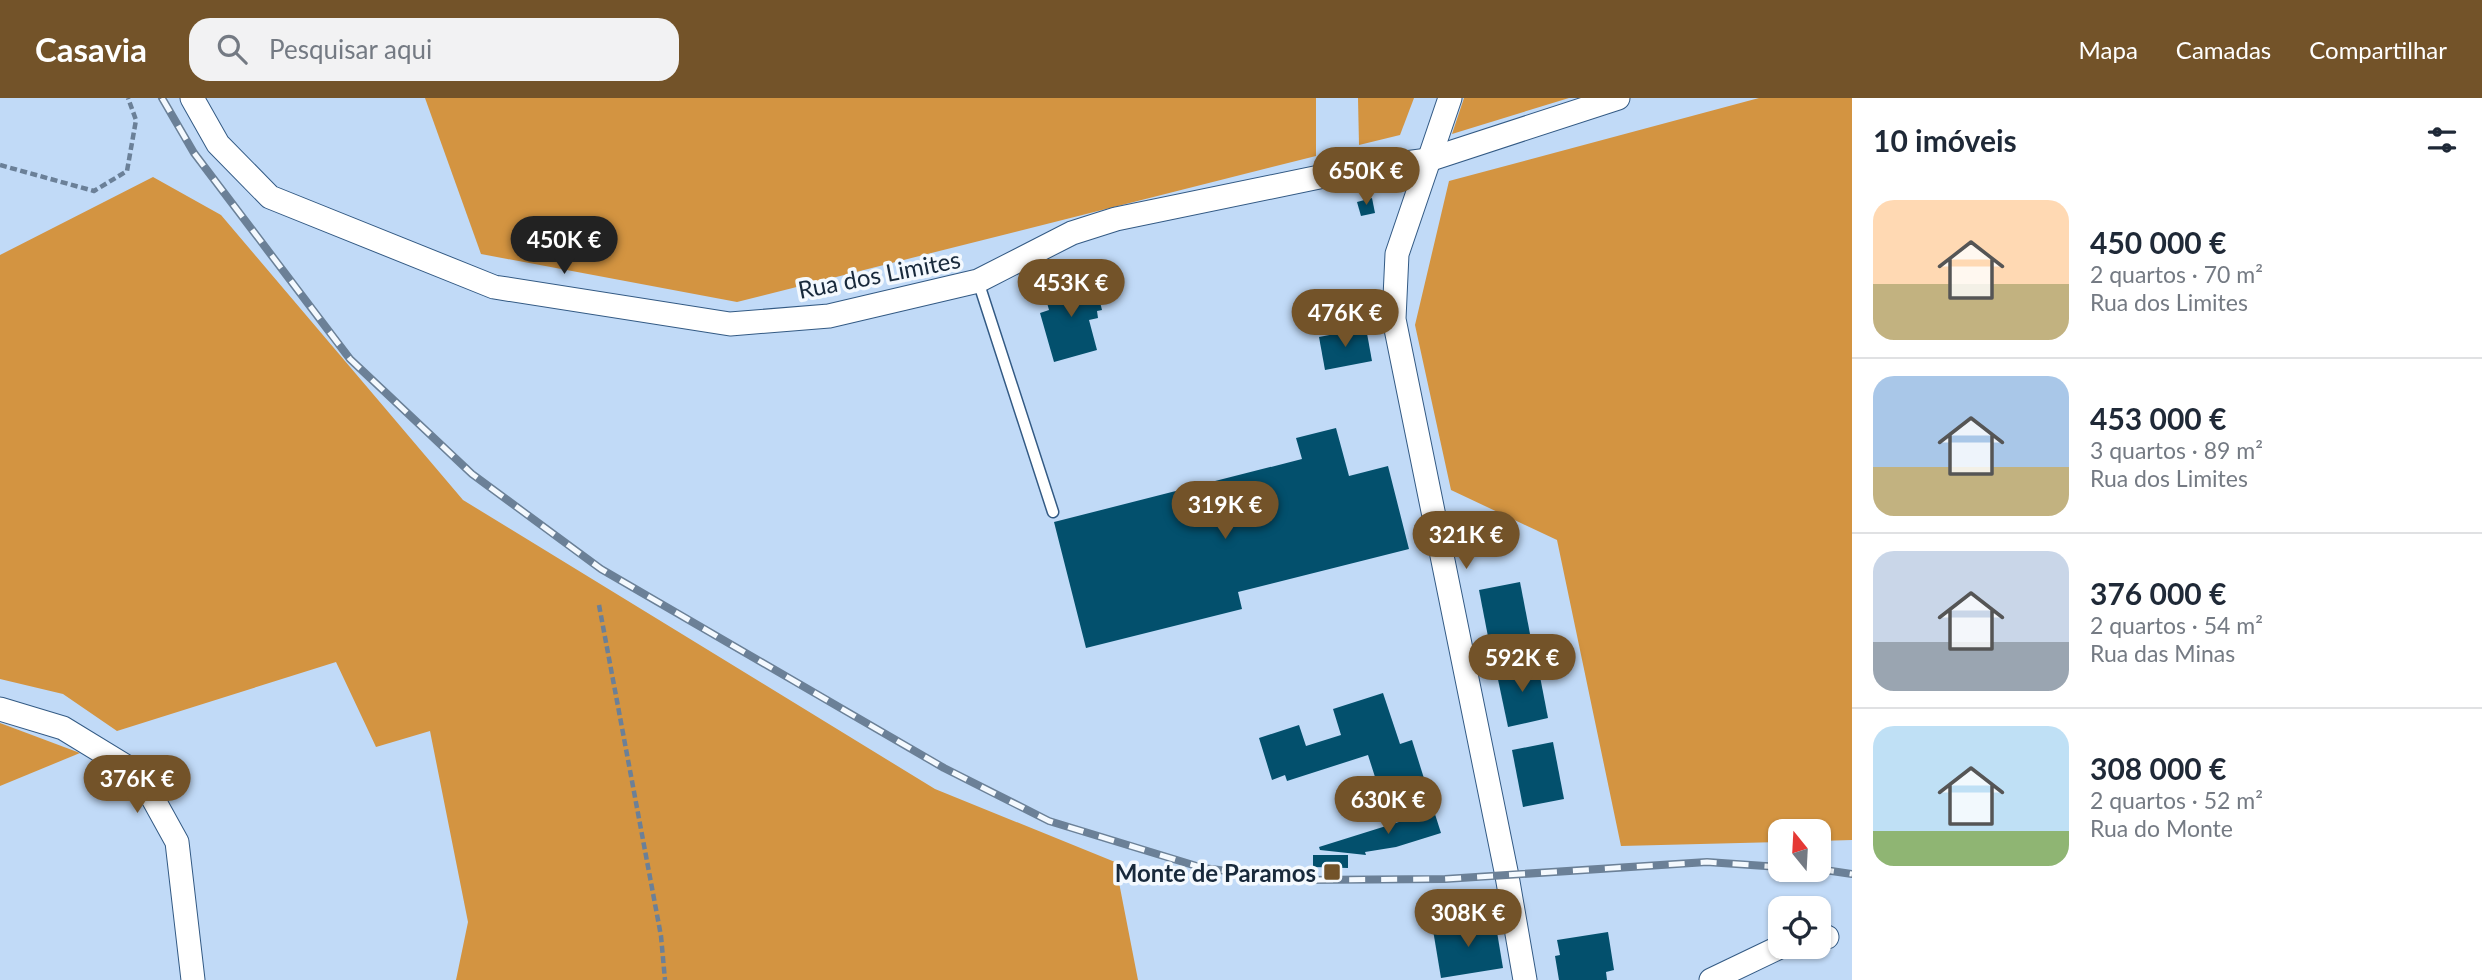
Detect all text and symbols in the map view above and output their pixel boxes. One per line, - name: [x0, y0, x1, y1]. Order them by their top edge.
- search box: [189, 18, 679, 81]
- text: Casavia: [35, 29, 147, 69]
- icon: search: [213, 30, 251, 68]
- text: Pesquisar aqui: [269, 33, 432, 65]
- text: Mapa: [2079, 35, 2138, 64]
- text: Camadas: [2176, 35, 2271, 64]
- text: Compartilhar: [2309, 35, 2447, 64]
- icon: filters: [2423, 121, 2461, 159]
- text: 10 imóveis: [1873, 122, 2017, 158]
- pin: 650K €: [1309, 148, 1423, 207]
- text: 650K €: [1329, 156, 1403, 184]
- pin: 450K €: [507, 216, 621, 276]
- text: 450 000 €: [2090, 224, 2226, 260]
- text: 450K €: [527, 225, 601, 253]
- icon: home: [1929, 228, 2013, 312]
- street label: Rua dos Limites: [795, 244, 963, 304]
- pin: 453K €: [1014, 260, 1128, 319]
- text: 2 quartos · 70 m²: [2090, 260, 2263, 288]
- text: 453K €: [1034, 268, 1108, 296]
- text: Rua dos Limites: [2090, 288, 2248, 316]
- pin: 476K €: [1288, 289, 1402, 349]
- text: 476K €: [1308, 298, 1382, 326]
- text: 453 000 €: [2090, 400, 2226, 436]
- icon: home: [1929, 404, 2013, 488]
- text: 3 quartos · 89 m²: [2090, 436, 2263, 464]
- text: Rua dos Limites: [2090, 464, 2248, 492]
- pin: 319K €: [1168, 482, 1282, 541]
- text: 319K €: [1188, 490, 1262, 518]
- pin: 321K €: [1409, 512, 1523, 571]
- text: 321K €: [1429, 520, 1503, 548]
- text: 376 000 €: [2090, 575, 2226, 611]
- icon: home: [1929, 579, 2013, 663]
- text: 2 quartos · 54 m²: [2090, 611, 2263, 639]
- pin: 592K €: [1465, 634, 1579, 694]
- text: Rua das Minas: [2090, 639, 2235, 667]
- text: 592K €: [1485, 643, 1559, 671]
- text: 308 000 €: [2090, 750, 2226, 786]
- icon: home: [1929, 754, 2013, 838]
- pin: 376K €: [80, 756, 194, 815]
- text: 376K €: [100, 764, 174, 792]
- pin: 630K €: [1331, 776, 1445, 836]
- text: 630K €: [1351, 785, 1425, 813]
- text: 2 quartos · 52 m²: [2090, 786, 2263, 814]
- text: Rua do Monte: [2090, 814, 2233, 842]
- north arrow: [1768, 819, 1830, 882]
- map controls: [1768, 819, 1831, 959]
- place label: Monte de Paramos: [1115, 858, 1316, 887]
- marker: Monte de Paramos: [1322, 862, 1342, 882]
- pin: 308K €: [1411, 890, 1525, 949]
- button: locate: [1768, 896, 1831, 959]
- text: 308K €: [1431, 898, 1505, 926]

